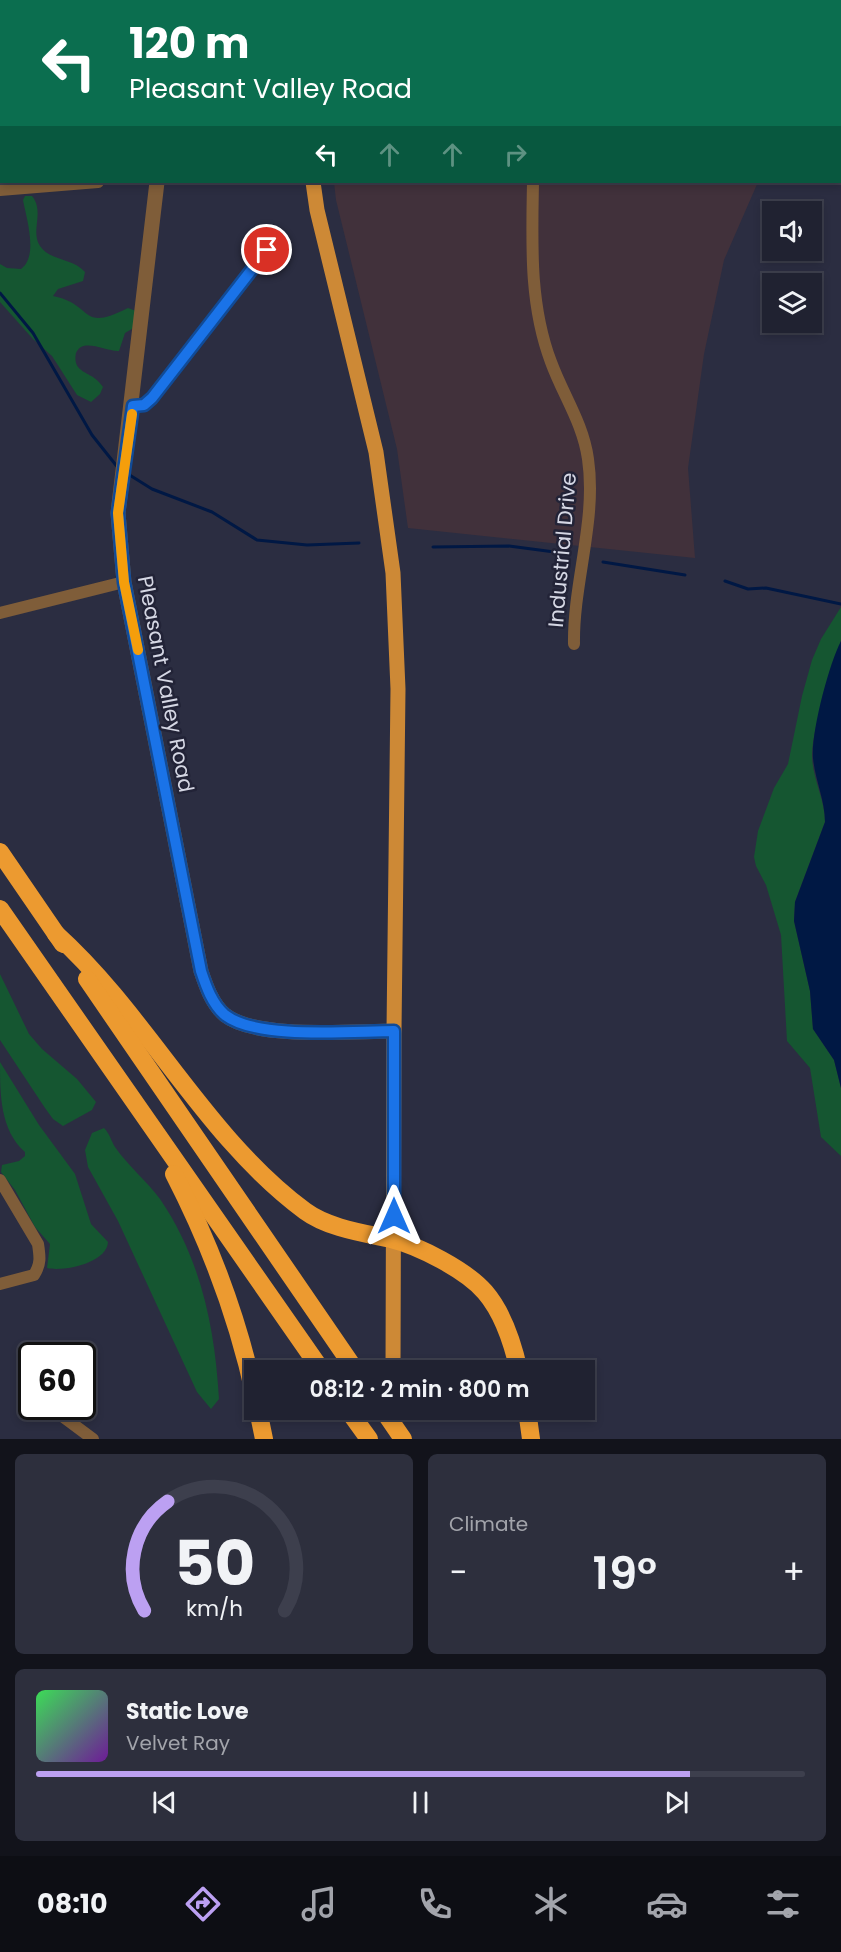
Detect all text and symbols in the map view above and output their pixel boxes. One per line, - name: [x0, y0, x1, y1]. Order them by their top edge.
- text: 120 m: [129, 14, 250, 73]
- icon: left: [30, 24, 108, 102]
- text: Pleasant Valley Road: [129, 70, 412, 107]
- icon: left: [310, 138, 343, 171]
- icon: ahead: [373, 138, 406, 171]
- icon: ahead: [436, 138, 469, 171]
- icon: right: [499, 138, 532, 171]
- map controls: [762, 201, 822, 333]
- button: sound: [762, 201, 822, 261]
- pin: [241, 224, 292, 275]
- icon: arrive: [250, 233, 283, 266]
- button: layers: [762, 273, 822, 333]
- street label: Industrial Drive: [541, 471, 583, 629]
- street label: Pleasant Valley Road: [131, 573, 201, 795]
- position arrow: [362, 1184, 426, 1248]
- speed limit sign: 60: [18, 1342, 96, 1420]
- text: 08:12 · 2 min · 800 m: [309, 1374, 530, 1405]
- text: Climate: [449, 1510, 528, 1538]
- text: 50: [173, 1519, 255, 1607]
- text: 19°: [593, 1542, 657, 1605]
- text: −: [449, 1549, 467, 1596]
- text: +: [782, 1549, 805, 1596]
- text: km/h: [185, 1593, 243, 1624]
- text: Static Love: [126, 1696, 249, 1727]
- text: Velvet Ray: [126, 1729, 230, 1757]
- icon: previous: [148, 1786, 181, 1819]
- icon: pause: [404, 1786, 437, 1819]
- icon: next: [660, 1786, 693, 1819]
- icon: directions: [182, 1883, 224, 1925]
- icon: music: [298, 1883, 340, 1925]
- icon: phone: [414, 1883, 456, 1925]
- icon: climate: [530, 1883, 572, 1925]
- icon: car: [646, 1883, 688, 1925]
- icon: filters: [762, 1883, 804, 1925]
- text: 08:10: [37, 1885, 108, 1922]

